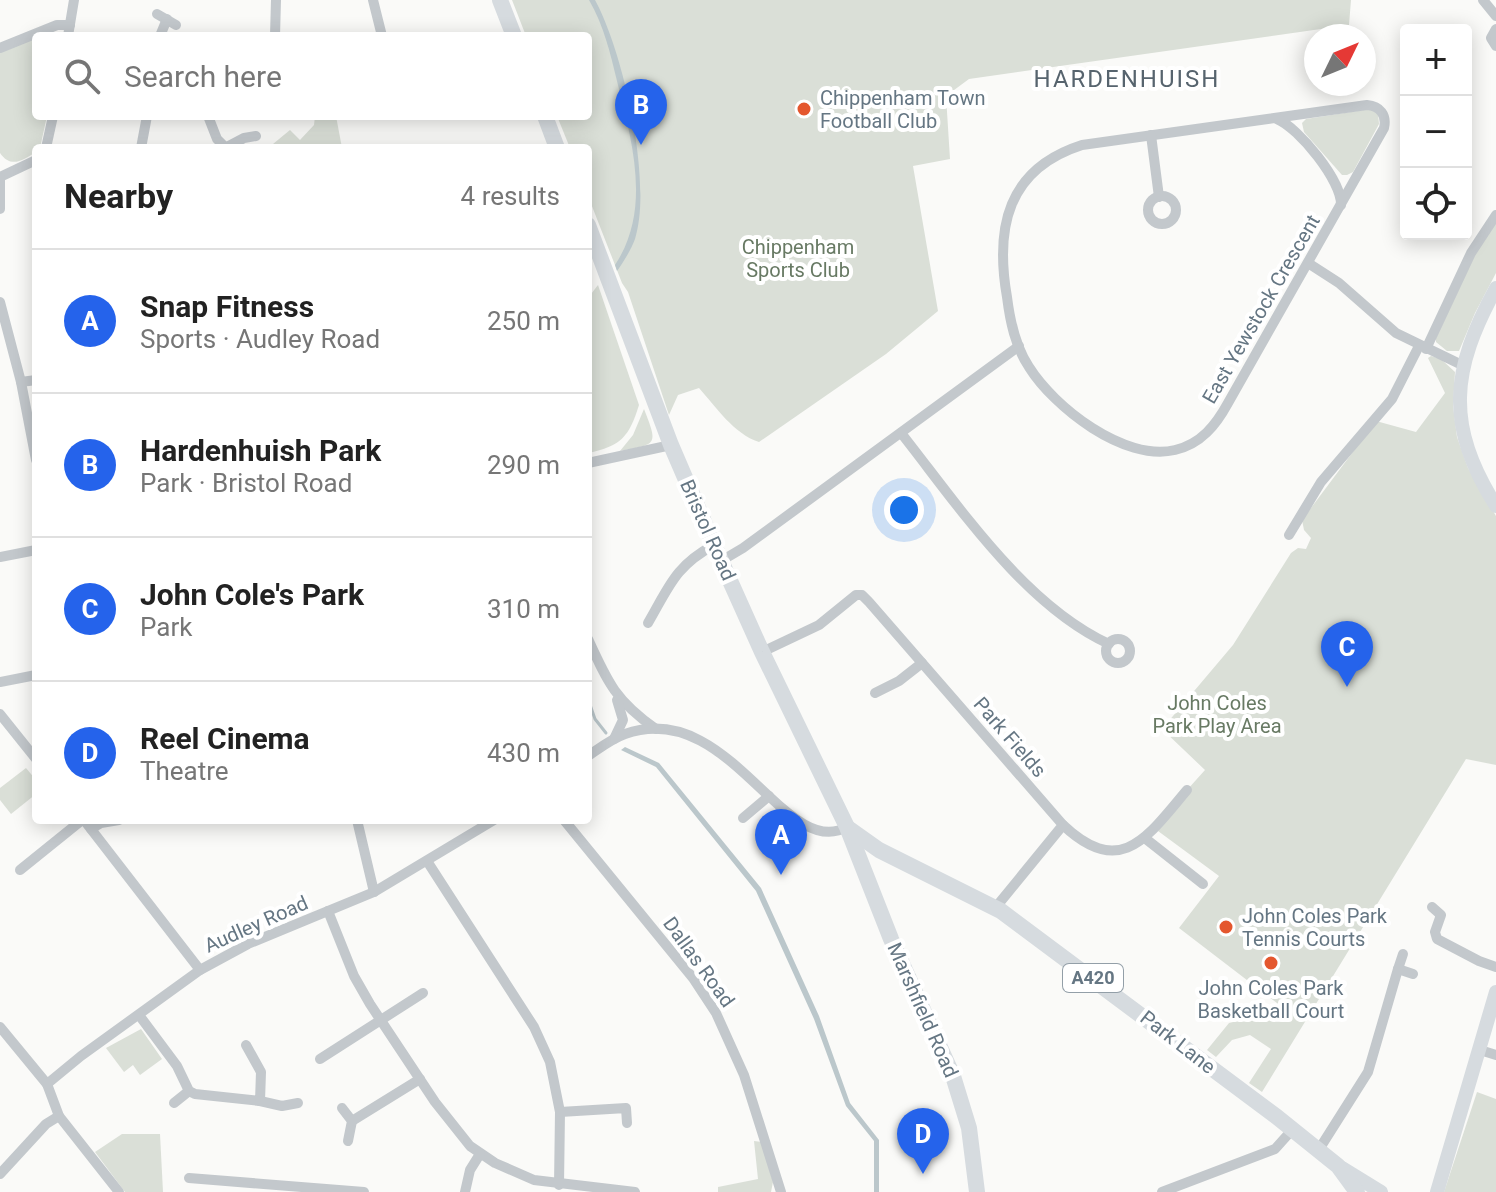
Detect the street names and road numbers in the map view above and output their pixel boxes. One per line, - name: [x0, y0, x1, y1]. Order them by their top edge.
- street label: East Yewstock Crescent: [1197, 210, 1325, 408]
- street label: Bristol Road: [675, 476, 741, 584]
- street label: Park Fields: [969, 692, 1051, 782]
- street label: Audley Road: [200, 890, 312, 958]
- street label: Dallas Road: [658, 912, 740, 1012]
- street label: Marshfield Road: [883, 939, 963, 1081]
- road number: A420: [1063, 964, 1123, 992]
- street label: Park Lane: [1136, 1005, 1220, 1079]

